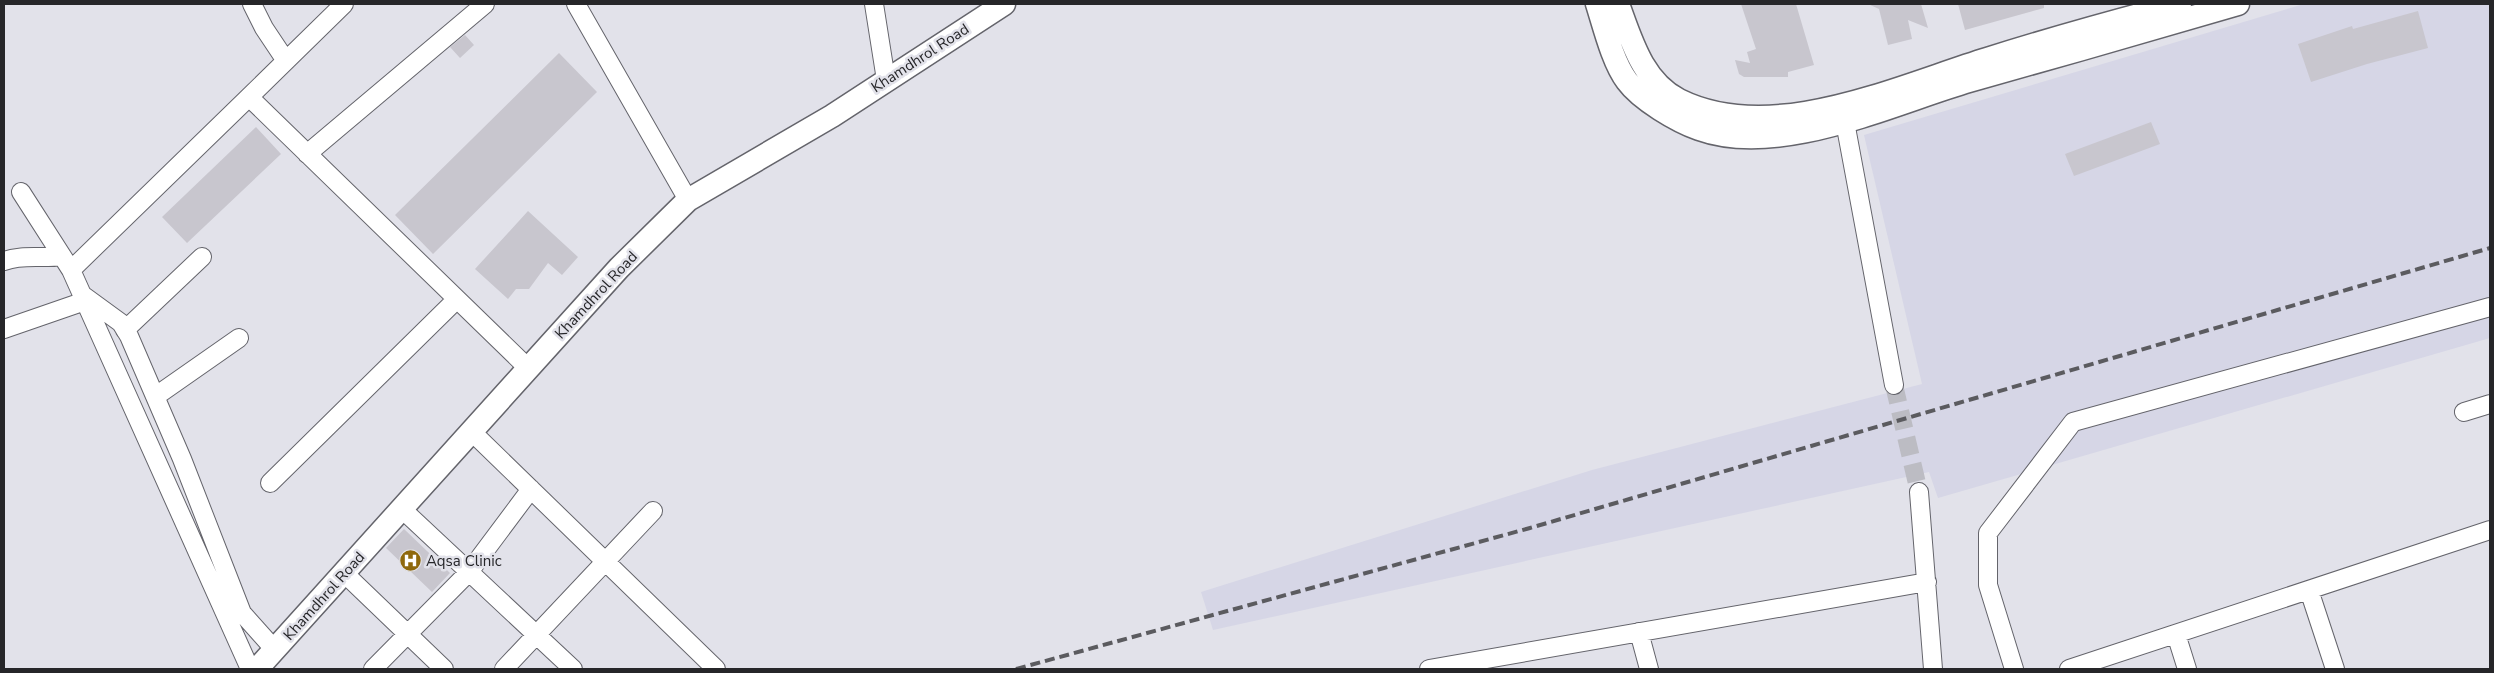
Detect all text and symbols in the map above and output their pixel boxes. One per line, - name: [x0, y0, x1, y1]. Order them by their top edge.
- street label: Khamdhrol Road: [867, 19, 973, 97]
- street label: Khamdhrol Road: [550, 247, 642, 343]
- street label: Khamdhrol Road: [279, 547, 369, 645]
- hospital icon: Aqsa Clinic: [398, 549, 422, 573]
- place label: Aqsa Clinic: [426, 551, 502, 571]

